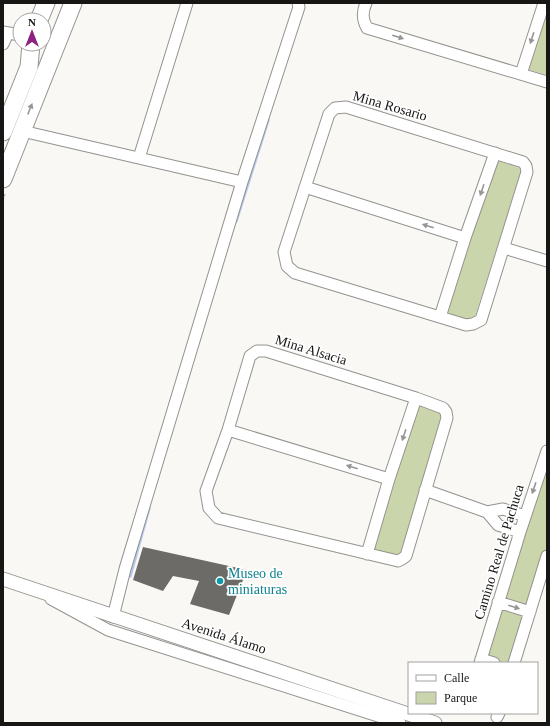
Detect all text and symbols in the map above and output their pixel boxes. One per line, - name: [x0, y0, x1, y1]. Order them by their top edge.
- north arrow: [12, 12, 52, 52]
- text: N: [28, 16, 36, 28]
- one-way arrow: [529, 33, 535, 45]
- one-way arrow: [392, 34, 404, 40]
- street label: Mina Rosario: [351, 88, 429, 124]
- one-way arrow: [28, 103, 34, 115]
- one-way arrow: [479, 184, 485, 196]
- one-way arrow: [422, 223, 434, 229]
- street label: Mina Alsacia: [273, 332, 349, 368]
- one-way arrow: [401, 429, 407, 441]
- one-way arrow: [346, 464, 358, 470]
- street label: Camino Real de Pachuca: [471, 482, 527, 621]
- one-way arrow: [531, 482, 537, 494]
- place label: Museo de miniaturas: [228, 566, 287, 597]
- marker: Museo de miniaturas: [215, 576, 225, 586]
- one-way arrow: [508, 604, 520, 610]
- street label: Avenida Álamo: [180, 614, 268, 657]
- legend: [408, 662, 538, 714]
- text: Calle: [444, 671, 469, 685]
- text: Parque: [444, 691, 477, 705]

